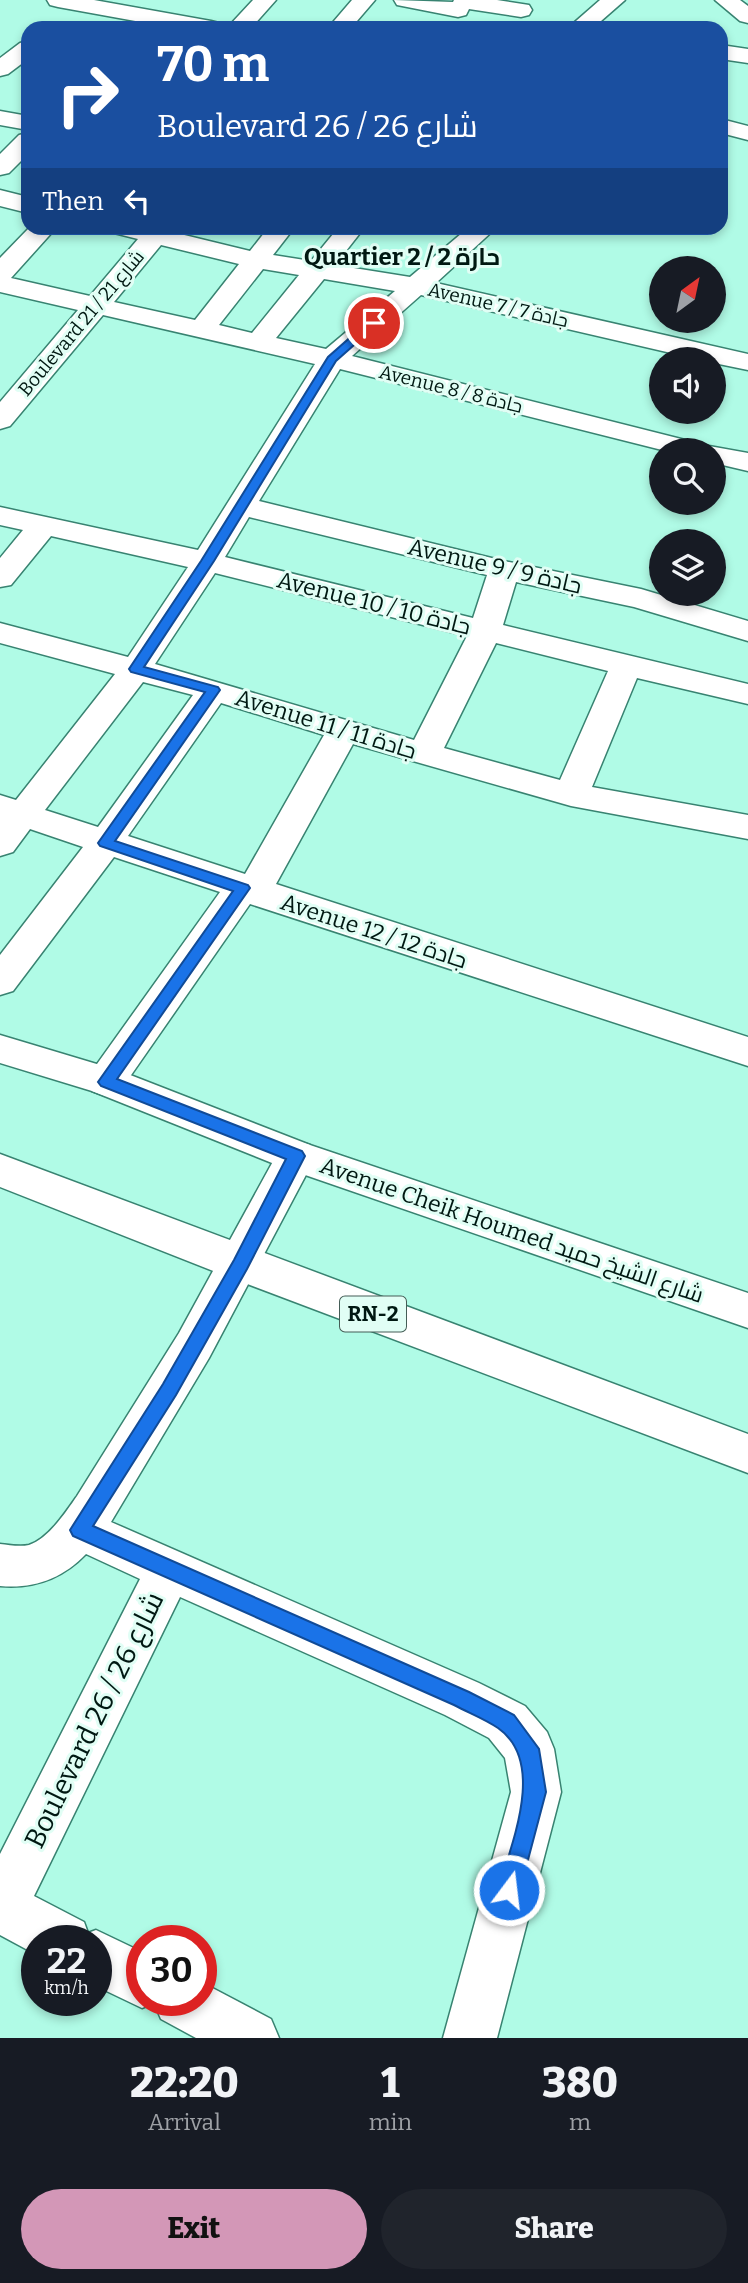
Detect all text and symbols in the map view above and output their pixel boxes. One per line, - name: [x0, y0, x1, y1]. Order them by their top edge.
- text: 70 m: [157, 35, 269, 94]
- icon: right: [42, 49, 133, 140]
- text: Boulevard 26 / شارع 26: [157, 107, 478, 145]
- icon: left: [118, 182, 156, 220]
- text: Then: [42, 186, 104, 217]
- district label: Quartier 2 / حارة 2: [304, 243, 500, 271]
- street label: Boulevard 21 / شارع 21: [13, 245, 150, 402]
- north arrow: [649, 256, 726, 332]
- map controls: [649, 256, 726, 606]
- street label: Avenue 7 / جادة 7: [425, 278, 571, 332]
- pin: [344, 293, 404, 353]
- icon: arrive: [355, 304, 393, 342]
- button: sound: [649, 347, 726, 424]
- street label: Avenue 8 / جادة 8: [377, 360, 525, 418]
- button: search: [649, 438, 726, 515]
- button: layers: [649, 529, 726, 606]
- street label: Avenue 9 / جادة 9: [405, 532, 585, 600]
- street label: Avenue 10 / جادة 10: [274, 565, 474, 641]
- street label: Avenue 11 / جادة 11: [232, 683, 420, 765]
- street label: Avenue 12 / جادة 12: [277, 888, 471, 974]
- street label: Avenue Cheik Houmed شارع الشيخ حميد: [316, 1151, 707, 1311]
- road number: RN-2: [340, 1296, 406, 1332]
- street label: Boulevard 26 / شارع 26: [18, 1587, 172, 1854]
- position arrow: [472, 1853, 546, 1927]
- speed limit sign: 30: [126, 1925, 217, 2016]
- text: 22: [47, 1940, 86, 1982]
- text: km/h: [44, 1977, 89, 1999]
- text: 22:20: [130, 2058, 239, 2108]
- text: 1: [381, 2058, 400, 2108]
- text: 380: [542, 2058, 618, 2108]
- text: Arrival: [148, 2108, 221, 2136]
- text: min: [369, 2108, 412, 2136]
- text: m: [569, 2108, 591, 2136]
- button: Exit: [21, 2189, 367, 2269]
- button: Share: [381, 2189, 727, 2269]

